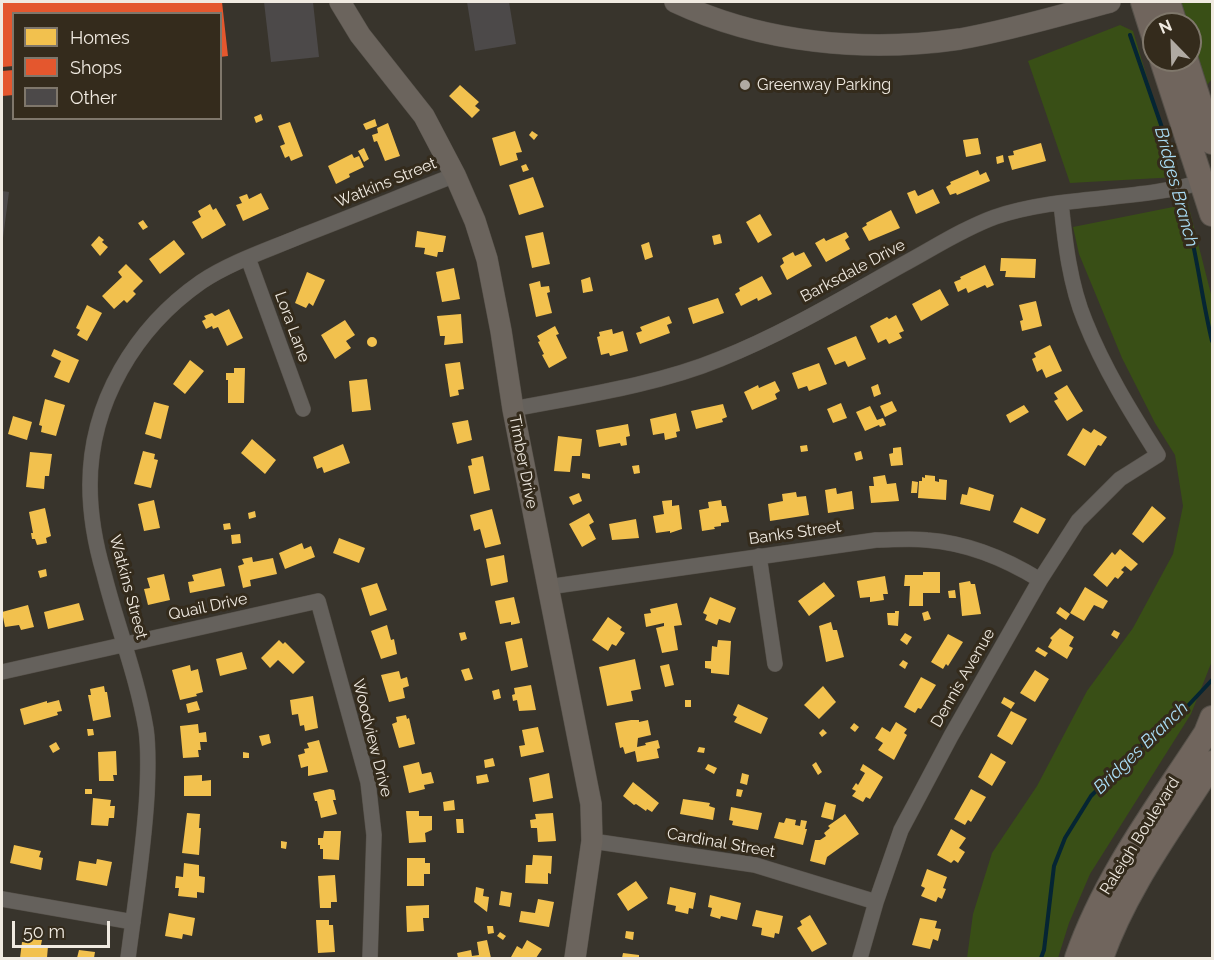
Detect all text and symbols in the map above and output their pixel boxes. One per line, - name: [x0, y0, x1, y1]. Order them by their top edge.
- legend: [12, 12, 222, 120]
- north arrow: [1142, 12, 1202, 72]
- text: N: [1156, 16, 1175, 38]
- text: Homes: [70, 27, 130, 48]
- text: Shops: [70, 57, 122, 78]
- place label: Greenway Parking: [757, 75, 891, 95]
- marker: Greenway Parking: [738, 78, 752, 92]
- text: Other: [70, 87, 117, 108]
- water label: Bridges Branch: [1150, 125, 1202, 249]
- street label: Watkins Street: [333, 154, 439, 212]
- street label: Barksdale Drive: [797, 235, 909, 307]
- street label: Lora Lane: [270, 289, 314, 365]
- street label: Timber Drive: [505, 413, 541, 511]
- street label: Banks Street: [747, 517, 843, 549]
- street label: Watkins Street: [105, 533, 151, 641]
- street label: Quail Drive: [167, 589, 249, 625]
- street label: Dennis Avenue: [927, 625, 999, 731]
- street label: Woodview Drive: [348, 677, 396, 799]
- water label: Bridges Branch: [1089, 697, 1193, 799]
- street label: Raleigh Boulevard: [1096, 774, 1184, 898]
- street label: Cardinal Street: [665, 824, 777, 862]
- scale bar: [15, 909, 112, 947]
- text: 50 m: [23, 921, 65, 942]

